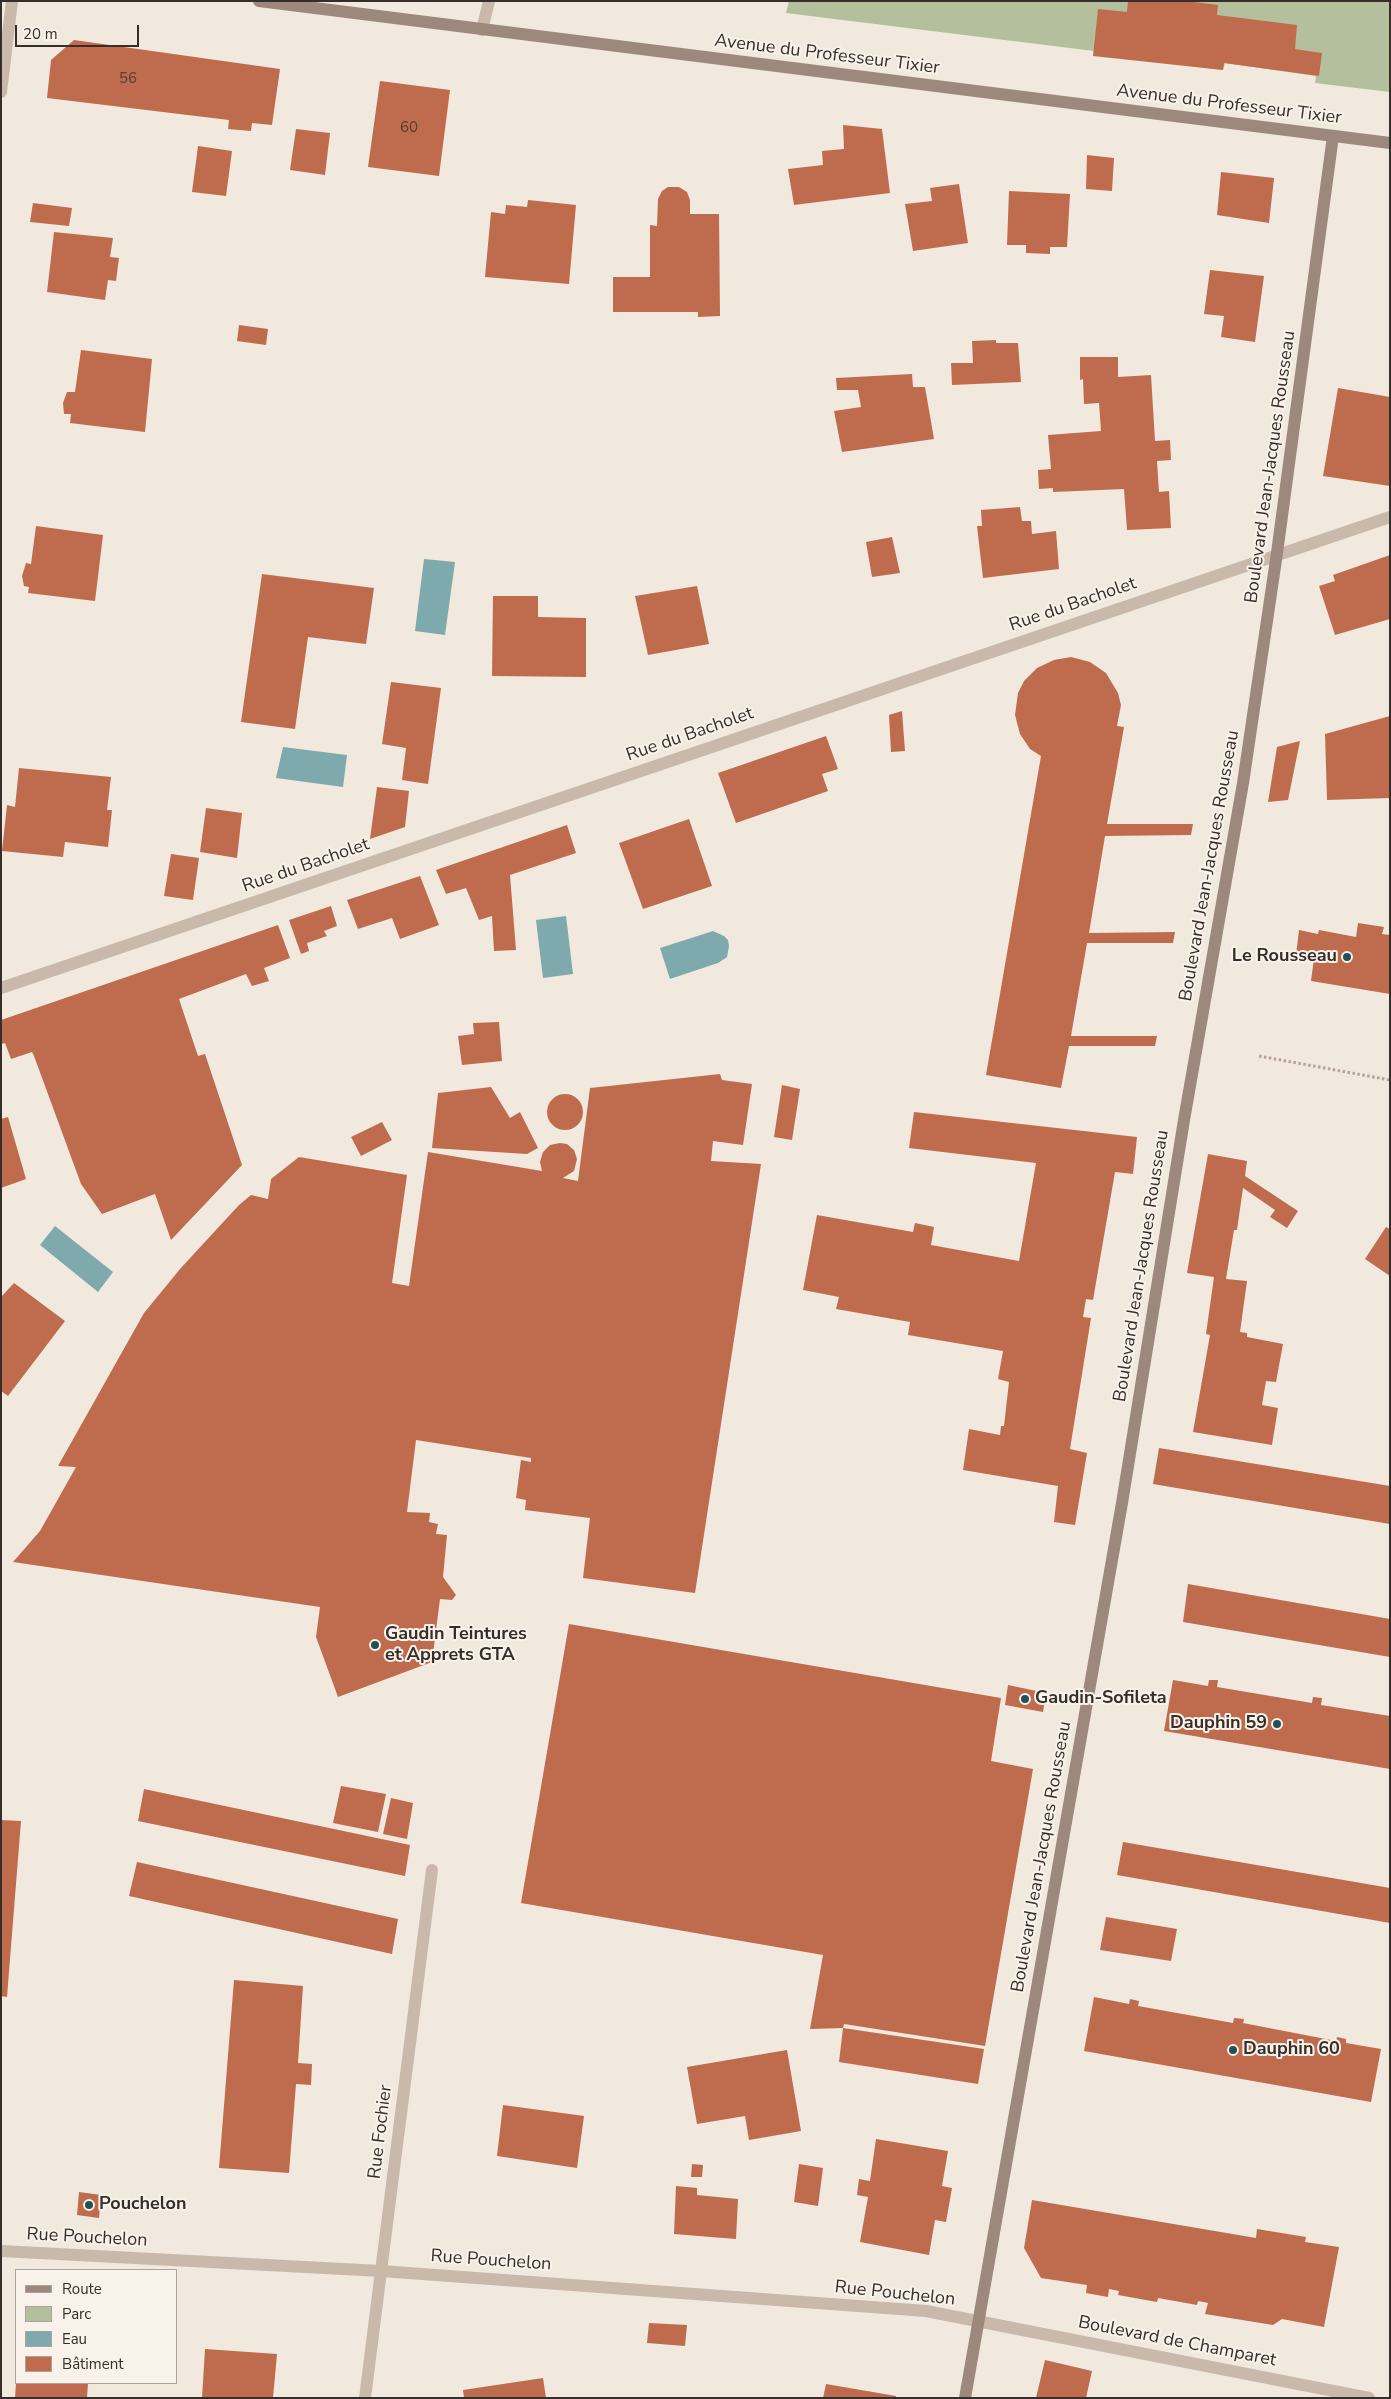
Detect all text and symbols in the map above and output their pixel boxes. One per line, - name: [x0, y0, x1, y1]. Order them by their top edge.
- scale bar: [18, 15, 141, 47]
- text: 20 m: [23, 24, 58, 44]
- street label: Avenue du Professeur Tixier: [713, 30, 941, 80]
- house number: 56: [119, 70, 137, 88]
- street label: Avenue du Professeur Tixier: [1115, 80, 1343, 130]
- house number: 60: [400, 119, 418, 137]
- street label: Boulevard Jean-Jacques Rousseau: [1241, 329, 1301, 605]
- street label: Rue du Bacholet: [1007, 573, 1139, 637]
- street label: Rue du Bacholet: [624, 703, 756, 767]
- street label: Boulevard Jean-Jacques Rousseau: [1176, 729, 1244, 1003]
- street label: Rue du Bacholet: [240, 834, 372, 898]
- place label: Le Rousseau: [1232, 946, 1337, 968]
- marker: Le Rousseau: [1341, 951, 1353, 963]
- street label: Boulevard Jean-Jacques Rousseau: [1110, 1129, 1174, 1403]
- place label: Gaudin Teintures et Apprets GTA: [385, 1624, 527, 1666]
- marker: Gaudin Teintures et Apprets GTA: [369, 1639, 381, 1651]
- place label: Gaudin-Sofileta: [1035, 1688, 1167, 1710]
- marker: Gaudin-Sofileta: [1019, 1693, 1031, 1705]
- place label: Dauphin 59: [1170, 1713, 1267, 1735]
- marker: Dauphin 59: [1271, 1718, 1283, 1730]
- street label: Boulevard Jean-Jacques Rousseau: [1008, 1720, 1076, 1994]
- place label: Dauphin 60: [1243, 2039, 1340, 2061]
- marker: Dauphin 60: [1227, 2044, 1239, 2056]
- street label: Rue Fochier: [365, 2084, 397, 2180]
- place label: Pouchelon: [99, 2194, 186, 2216]
- marker: Pouchelon: [83, 2199, 95, 2211]
- street label: Rue Pouchelon: [26, 2224, 148, 2252]
- street label: Rue Pouchelon: [430, 2246, 552, 2276]
- legend: [15, 2269, 178, 2384]
- street label: Rue Pouchelon: [834, 2277, 956, 2311]
- text: Route: [62, 2279, 102, 2299]
- text: Parc: [62, 2304, 91, 2324]
- street label: Boulevard de Champaret: [1076, 2312, 1278, 2372]
- text: Eau: [62, 2329, 87, 2349]
- text: Bâtiment: [62, 2354, 123, 2374]

